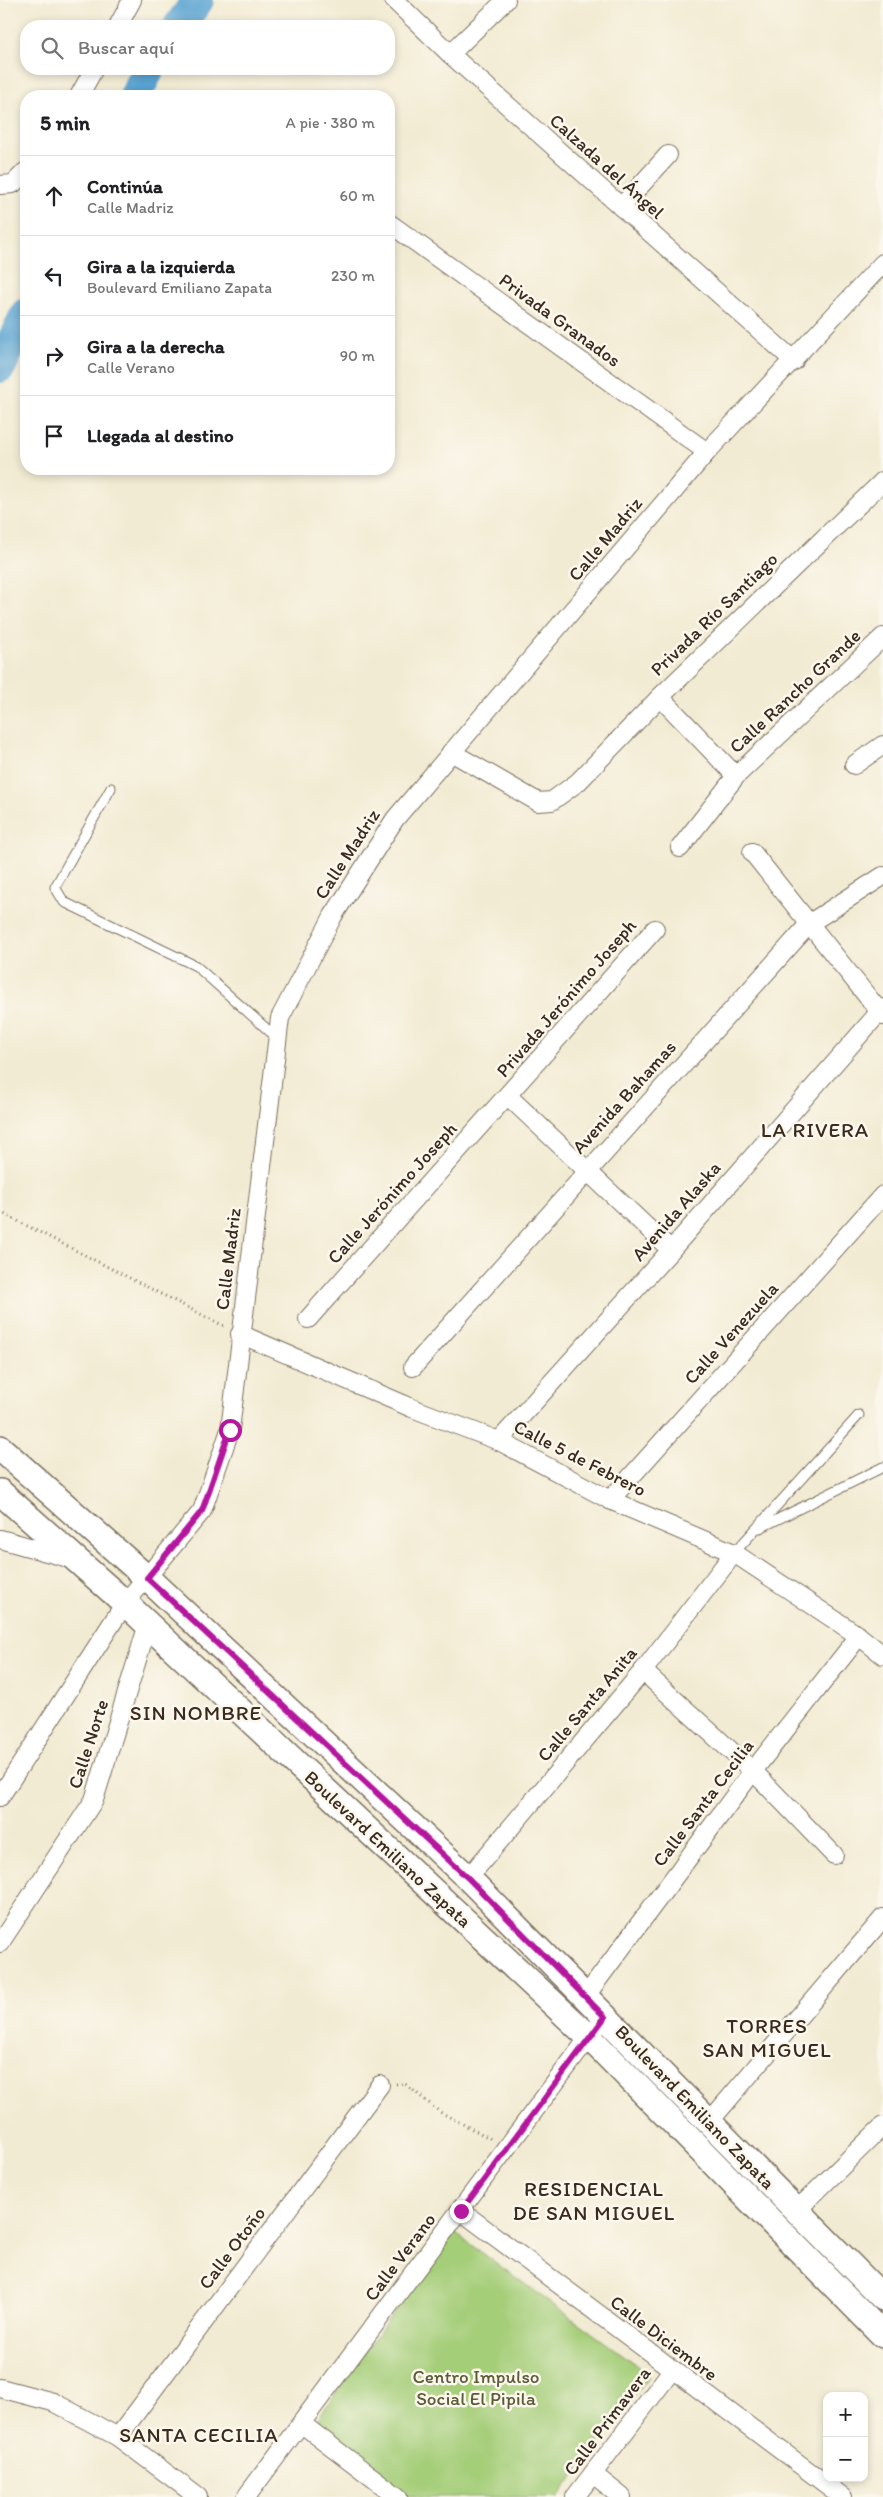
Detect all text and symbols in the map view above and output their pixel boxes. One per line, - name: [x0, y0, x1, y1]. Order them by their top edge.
- search box: [20, 20, 395, 75]
- icon: search: [38, 34, 66, 62]
- text: Buscar aquí: [78, 36, 174, 59]
- street label: Calzada del Ángel: [545, 109, 669, 224]
- text: 5 min: [40, 110, 90, 135]
- text: A pie · 380 m: [286, 113, 375, 132]
- text: Continúa: [87, 175, 163, 198]
- icon: ahead: [40, 182, 68, 210]
- text: 60 m: [340, 186, 375, 205]
- text: Calle Madriz: [87, 198, 174, 217]
- text: Gira a la izquierda: [87, 255, 235, 278]
- icon: left: [40, 262, 68, 290]
- text: 230 m: [331, 266, 375, 285]
- street label: Privada Granados: [495, 268, 625, 372]
- text: Boulevard Emiliano Zapata: [87, 278, 272, 297]
- text: Gira a la derecha: [87, 335, 225, 358]
- icon: right: [40, 342, 68, 370]
- text: 90 m: [340, 346, 375, 365]
- text: Calle Verano: [87, 358, 175, 377]
- icon: arrive: [40, 422, 68, 450]
- text: Llegada al destino: [87, 424, 234, 447]
- street label: Calle Madriz: [563, 492, 647, 586]
- street label: Privada Río Santiago: [646, 547, 782, 681]
- street label: Calle Rancho Grande: [725, 624, 865, 758]
- street label: Calle Madriz: [309, 804, 385, 903]
- street label: Privada Jerónimo Joseph: [491, 914, 641, 1082]
- street label: Avenida Bahamas: [567, 1036, 681, 1158]
- street label: Calle Jerónimo Joseph: [322, 1117, 462, 1269]
- district label: LA RIVERA: [761, 1117, 869, 1142]
- street label: Avenida Alaska: [627, 1157, 725, 1265]
- street label: Calle Madriz: [210, 1206, 246, 1311]
- street label: Calle Venezuela: [679, 1277, 783, 1389]
- street label: Calle 5 de Febrero: [510, 1415, 650, 1501]
- route start: [219, 1419, 242, 1442]
- street label: Calle Santa Anita: [532, 1642, 642, 1766]
- street label: Calle Norte: [63, 1697, 113, 1791]
- district label: SIN NOMBRE: [130, 1700, 262, 1725]
- street label: Calle Santa Cecilia: [648, 1735, 758, 1871]
- street label: Boulevard Emiliano Zapata: [300, 1766, 476, 1932]
- district label: TORRES SAN MIGUEL: [702, 2013, 832, 2062]
- street label: Boulevard Emiliano Zapata: [610, 2020, 780, 2194]
- district label: RESIDENCIAL DE SAN MIGUEL: [513, 2176, 675, 2225]
- route end: [450, 2200, 473, 2223]
- street label: Calle Otoño: [194, 2202, 270, 2294]
- street label: Calle Verano: [359, 2208, 441, 2306]
- street label: Calle Diciembre: [606, 2290, 722, 2386]
- street label: Calle Primavera: [559, 2362, 656, 2480]
- park label: Centro Impulso Social El Pipila: [412, 2365, 540, 2410]
- map controls: [823, 2392, 868, 2482]
- button: +: [823, 2392, 868, 2437]
- district label: SANTA CECILIA: [119, 2422, 279, 2447]
- button: −: [823, 2437, 868, 2482]

